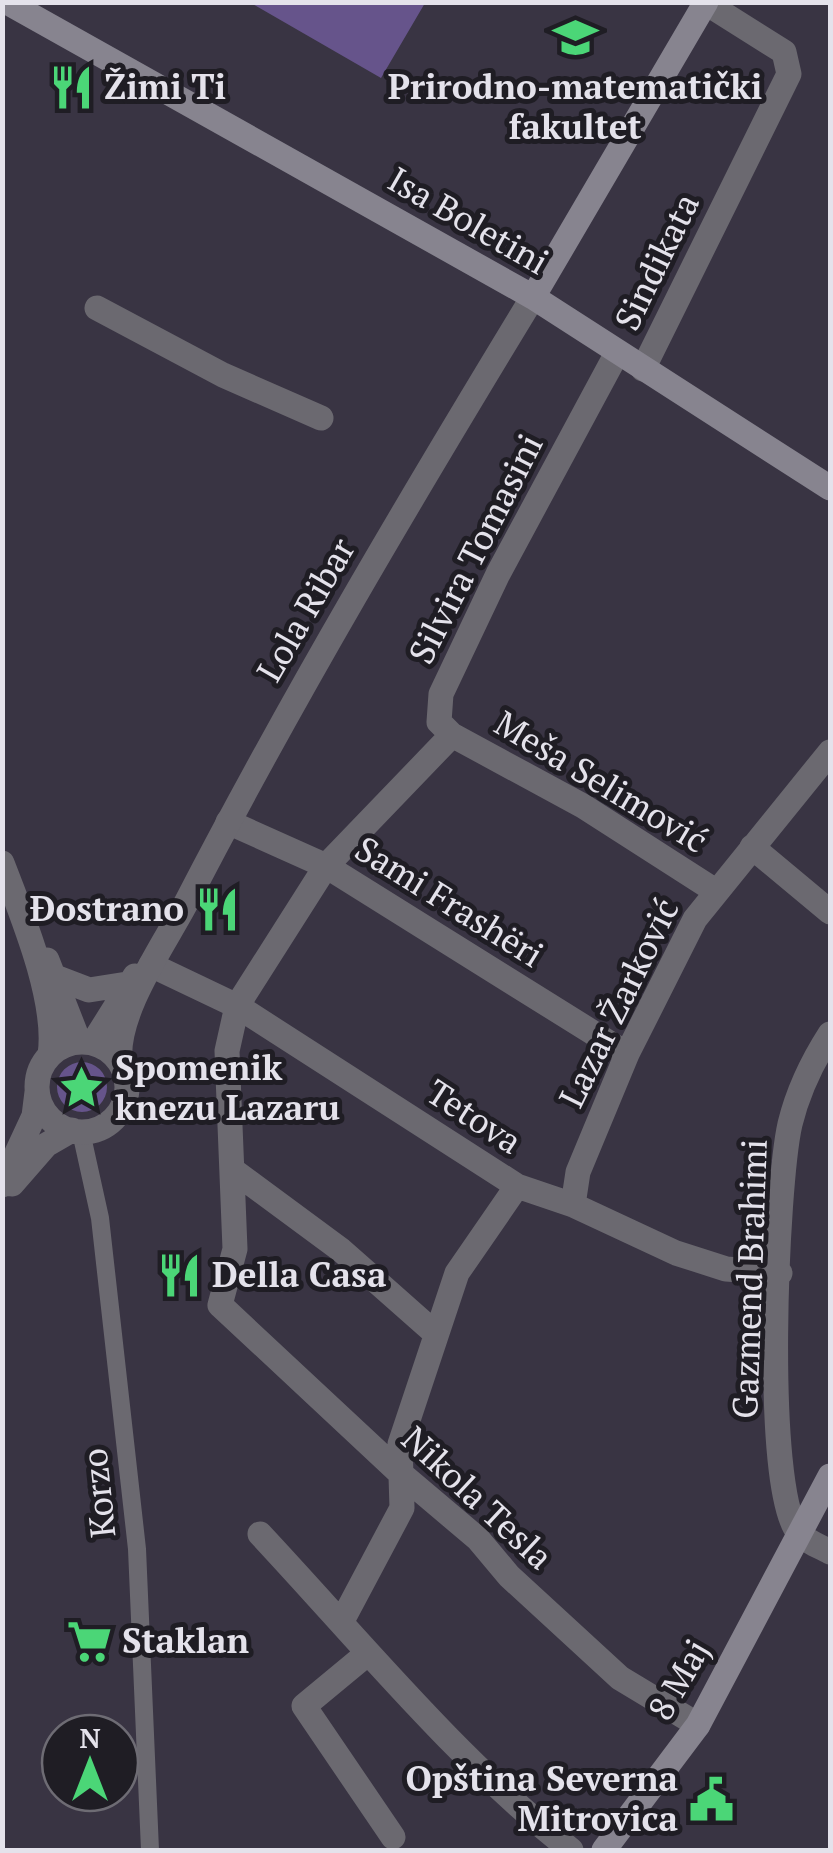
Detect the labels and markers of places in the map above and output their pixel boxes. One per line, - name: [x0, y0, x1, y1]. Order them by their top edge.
- school or university icon: Prirodno-matematički fakultet: [551, 13, 599, 61]
- restaurant icon: Žimi Ti: [47, 63, 95, 111]
- place label: Žimi Ti: [104, 63, 226, 109]
- place label: Prirodno-matematički fakultet: [388, 63, 762, 149]
- place label: Đostrano: [30, 885, 184, 931]
- restaurant icon: Đostrano: [193, 885, 241, 933]
- place label: Spomenik knezu Lazaru: [115, 1044, 340, 1130]
- place icon: Spomenik knezu Lazaru: [58, 1064, 106, 1112]
- restaurant icon: Della Casa: [155, 1251, 203, 1299]
- place label: Della Casa: [212, 1251, 386, 1297]
- supermarket icon: Staklan: [65, 1617, 113, 1665]
- place label: Staklan: [122, 1617, 250, 1663]
- place label: Opština Severna Mitrovica: [405, 1755, 678, 1841]
- public building icon: Opština Severna Mitrovica: [687, 1775, 735, 1823]

